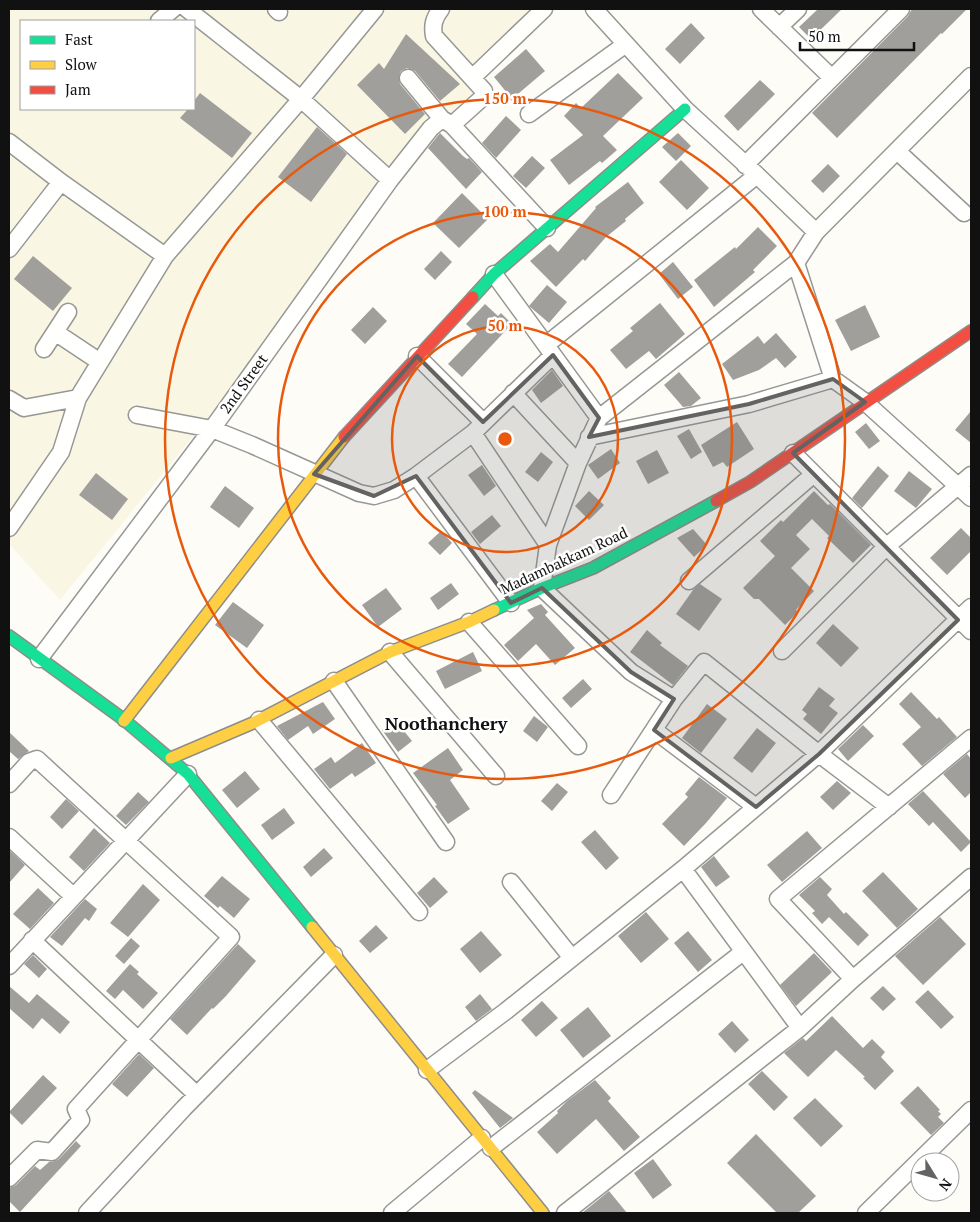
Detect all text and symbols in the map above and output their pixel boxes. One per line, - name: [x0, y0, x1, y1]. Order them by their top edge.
- legend: [20, 20, 195, 110]
- scale bar: [800, 20, 914, 52]
- text: 50 m: [808, 26, 841, 46]
- text: Fast: [65, 29, 93, 49]
- text: Slow: [65, 54, 98, 74]
- text: Jam: [65, 79, 91, 99]
- text: 150 m: [483, 88, 527, 108]
- text: 100 m: [483, 201, 527, 221]
- text: 50 m: [488, 315, 523, 335]
- street label: 2nd Street: [215, 349, 272, 417]
- centre of rings: [496, 430, 514, 448]
- street label: Madambakkam Road: [497, 522, 630, 598]
- district label: Noothanchery: [385, 711, 508, 735]
- north arrow: [910, 1152, 960, 1202]
- text: N: [935, 1175, 957, 1195]

